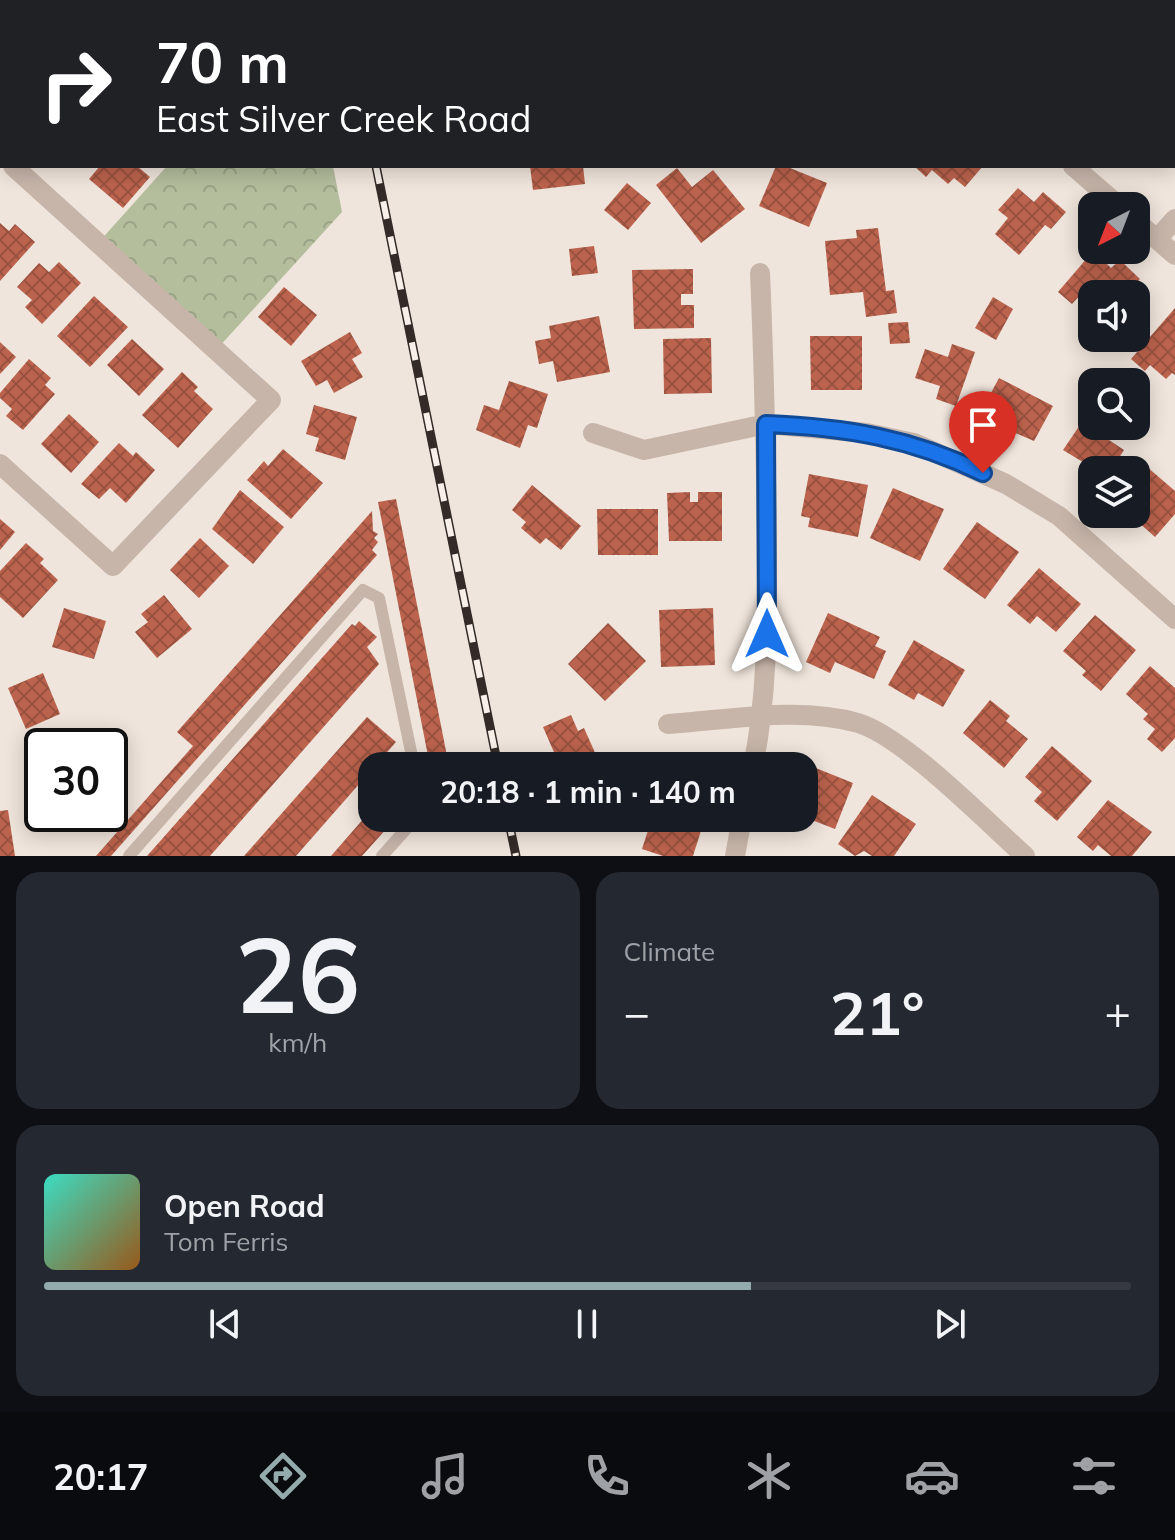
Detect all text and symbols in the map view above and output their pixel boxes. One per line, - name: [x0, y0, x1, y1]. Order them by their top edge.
- text: 70 m: [156, 27, 289, 97]
- icon: right: [24, 32, 128, 136]
- text: East Silver Creek Road: [156, 96, 531, 141]
- north arrow: [1078, 192, 1150, 264]
- map controls: [1078, 192, 1150, 528]
- button: sound: [1078, 280, 1150, 352]
- button: search: [1078, 368, 1150, 440]
- pin: [949, 391, 1017, 473]
- icon: arrive: [961, 403, 1005, 447]
- button: layers: [1078, 456, 1150, 528]
- position arrow: [725, 592, 809, 676]
- speed limit sign: 30: [24, 728, 128, 832]
- text: 20:18 · 1 min · 140 m: [440, 773, 736, 811]
- text: 26: [235, 908, 360, 1039]
- text: Climate: [624, 935, 715, 968]
- text: 21°: [830, 975, 925, 1050]
- text: −: [624, 985, 650, 1040]
- text: +: [1105, 985, 1131, 1040]
- text: km/h: [268, 1026, 327, 1059]
- text: Open Road: [164, 1187, 325, 1225]
- text: Tom Ferris: [164, 1225, 288, 1258]
- icon: previous: [203, 1302, 247, 1346]
- icon: pause: [565, 1302, 609, 1346]
- icon: next: [928, 1302, 972, 1346]
- icon: directions: [255, 1448, 311, 1504]
- icon: music: [417, 1448, 473, 1504]
- icon: phone: [579, 1448, 635, 1504]
- icon: climate: [741, 1448, 797, 1504]
- icon: car: [904, 1448, 960, 1504]
- icon: filters: [1066, 1448, 1122, 1504]
- text: 20:17: [53, 1454, 148, 1499]

